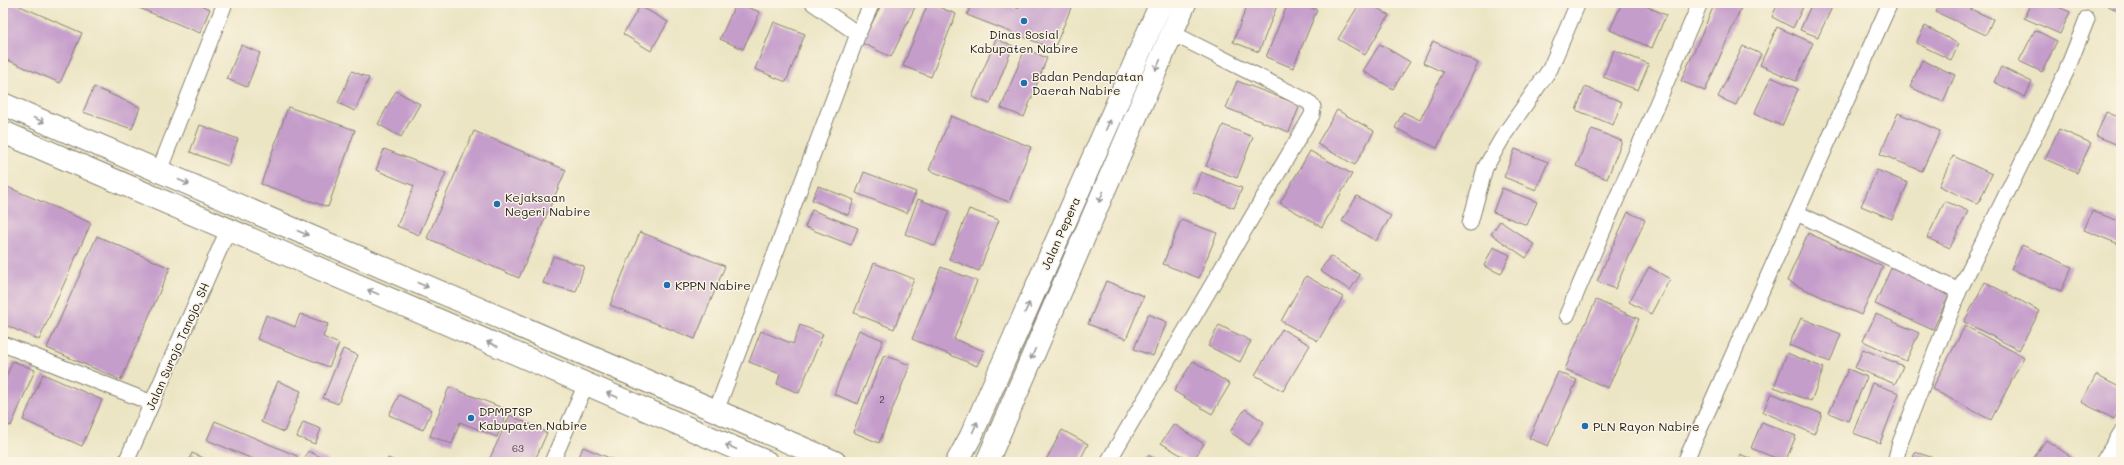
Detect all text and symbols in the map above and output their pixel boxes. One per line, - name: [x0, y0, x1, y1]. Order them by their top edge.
- marker: Dinas Sosial Kabupaten Nabire: [1019, 16, 1029, 26]
- place label: Dinas Sosial Kabupaten Nabire: [970, 26, 1078, 56]
- one-way arrow: [1154, 58, 1162, 70]
- place label: Badan Pendapatan Daerah Nabire: [1032, 68, 1143, 98]
- marker: Badan Pendapatan Daerah Nabire: [1019, 78, 1029, 88]
- one-way arrow: [32, 117, 44, 124]
- one-way arrow: [1105, 120, 1112, 132]
- one-way arrow: [178, 179, 190, 186]
- place label: Kejaksaan Negeri Nabire: [505, 189, 590, 219]
- one-way arrow: [1097, 190, 1104, 202]
- street label: Jalan Pepera: [1037, 194, 1083, 272]
- marker: Kejaksaan Negeri Nabire: [492, 199, 502, 209]
- one-way arrow: [297, 230, 309, 238]
- place label: KPPN Nabire: [675, 277, 751, 293]
- street label: Jalan Surojo Tanojo, SH: [142, 280, 212, 412]
- marker: KPPN Nabire: [662, 280, 672, 290]
- one-way arrow: [416, 282, 428, 289]
- one-way arrow: [367, 288, 379, 296]
- one-way arrow: [1024, 303, 1031, 315]
- one-way arrow: [487, 340, 499, 347]
- one-way arrow: [1028, 348, 1036, 360]
- one-way arrow: [606, 391, 618, 398]
- house number: 2: [879, 392, 885, 406]
- place label: DPMPTSP Kabupaten Nabire: [479, 403, 587, 433]
- marker: DPMPTSP Kabupaten Nabire: [466, 413, 476, 423]
- place label: PLN Rayon Nabire: [1593, 418, 1699, 434]
- marker: PLN Rayon Nabire: [1580, 421, 1590, 431]
- one-way arrow: [971, 422, 979, 434]
- house number: 63: [512, 441, 524, 455]
- one-way arrow: [726, 442, 738, 450]

